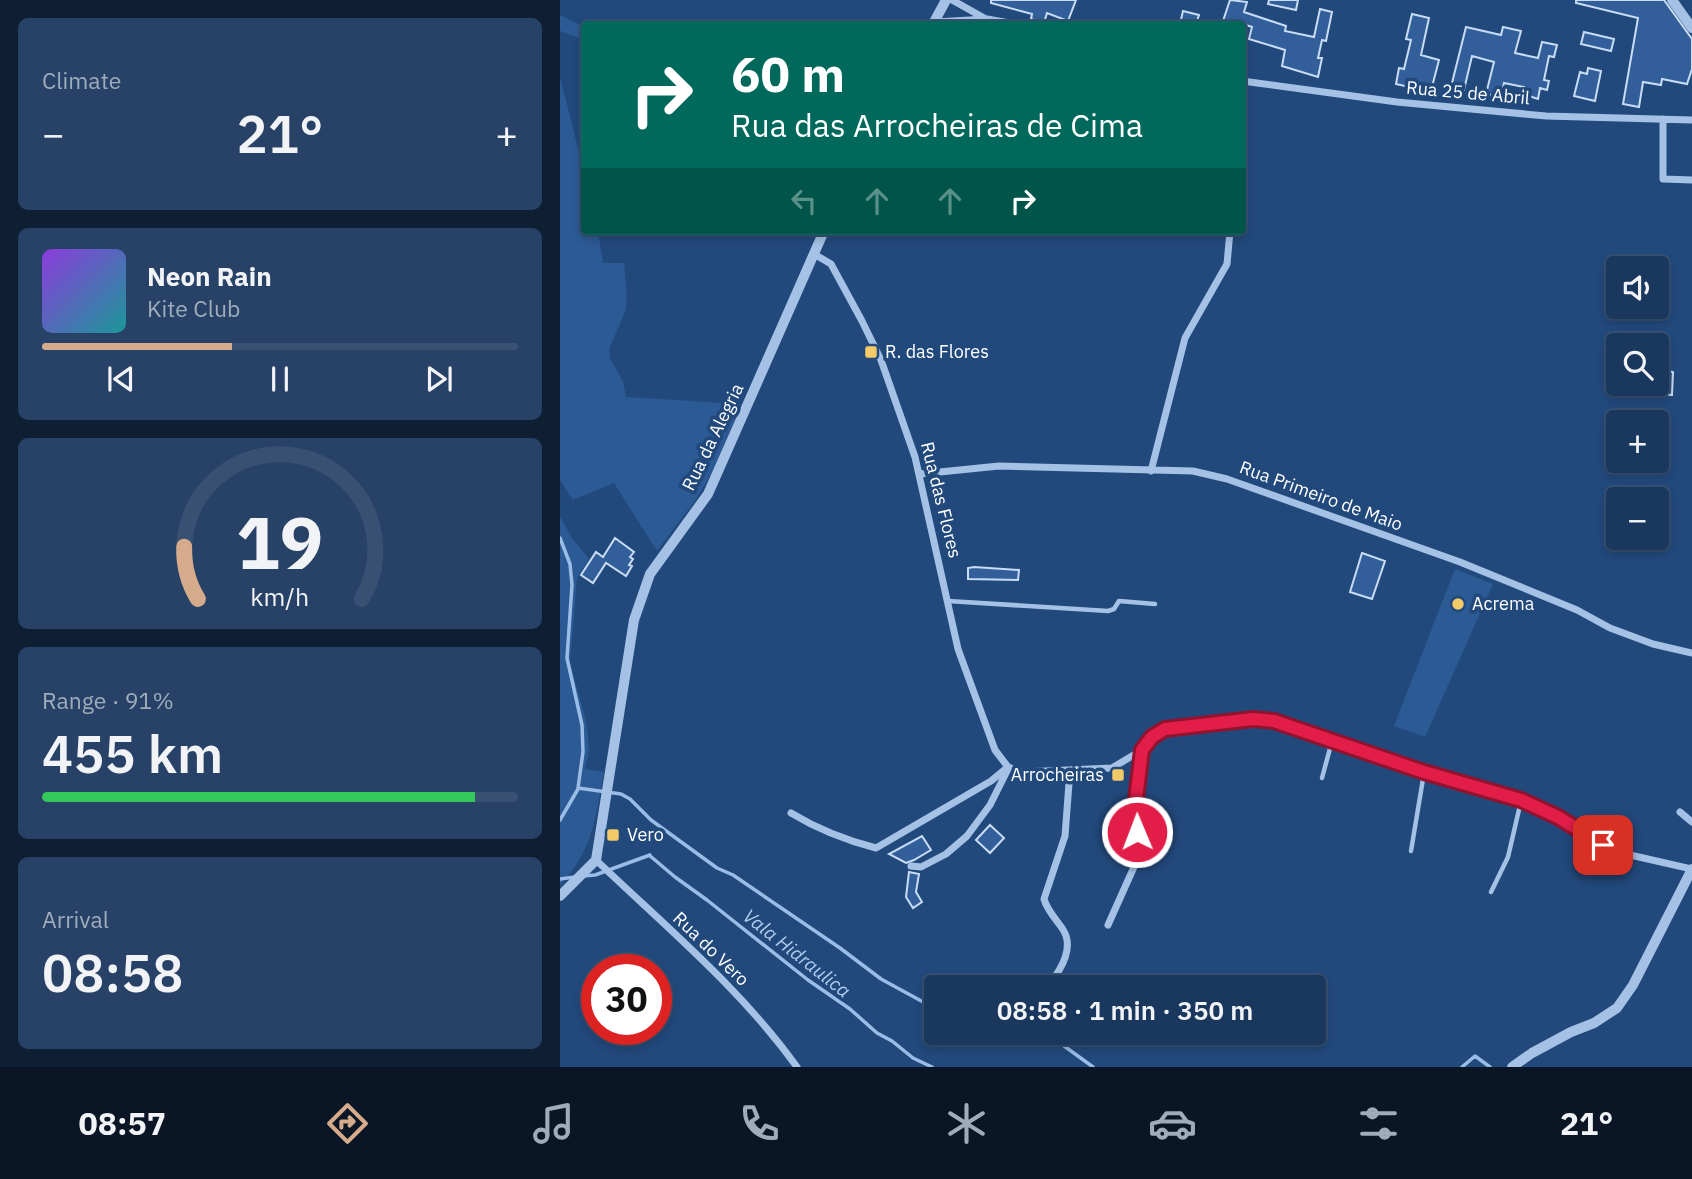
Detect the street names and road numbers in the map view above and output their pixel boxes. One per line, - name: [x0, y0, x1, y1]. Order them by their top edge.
- street label: Rua 25 de Abril: [1405, 76, 1531, 109]
- street label: Rua da Alegria: [677, 379, 749, 494]
- street label: Rua das Flores: [916, 439, 967, 560]
- street label: Rua Primeiro de Maio: [1237, 455, 1406, 536]
- street label: Rua do Vero: [668, 907, 754, 991]

